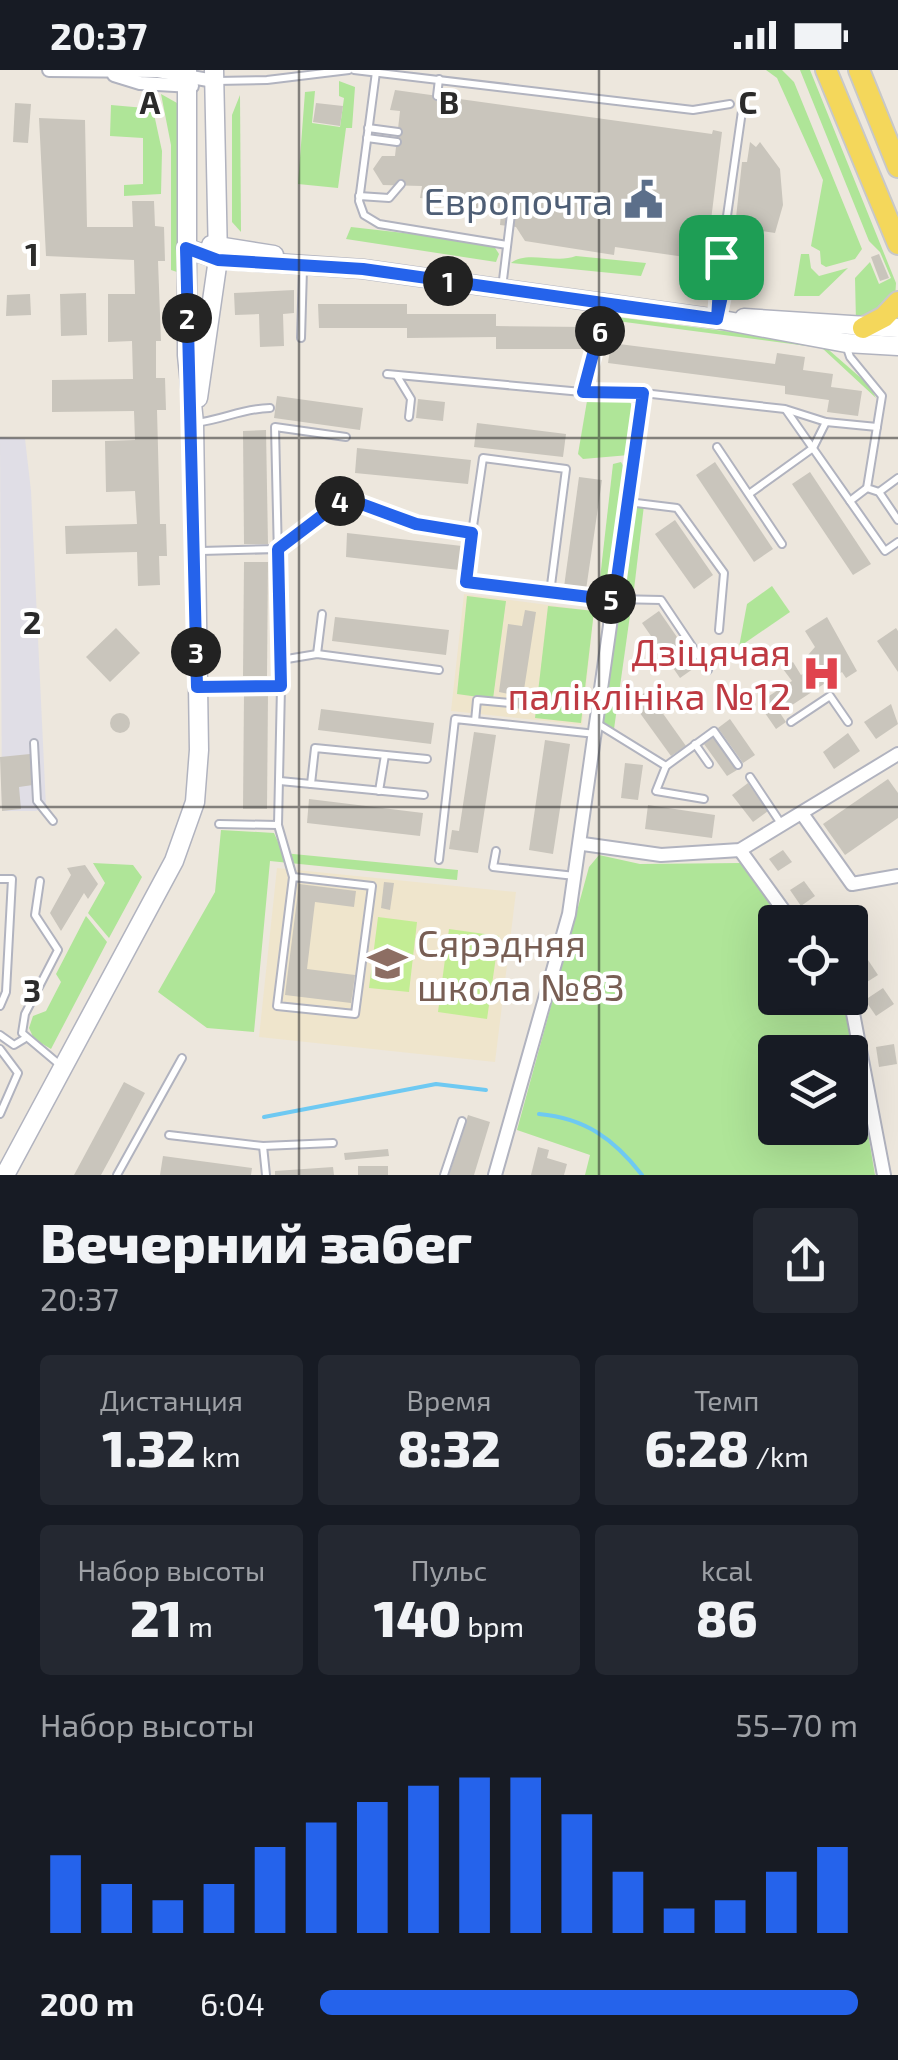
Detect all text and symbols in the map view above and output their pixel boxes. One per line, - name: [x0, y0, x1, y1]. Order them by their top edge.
- text: 20:37: [50, 12, 147, 58]
- text: A: [140, 82, 161, 120]
- text: B: [439, 82, 459, 120]
- text: C: [739, 82, 757, 120]
- place label: Европочта: [423, 177, 613, 223]
- public building icon: Европочта: [622, 179, 664, 221]
- pin: [679, 215, 764, 300]
- icon: arrive: [694, 230, 749, 285]
- text: 1: [25, 234, 39, 272]
- pin: 1: [423, 256, 473, 306]
- text: 1: [442, 264, 454, 298]
- pin: 2: [162, 293, 212, 343]
- text: 2: [179, 301, 195, 335]
- pin: 6: [575, 306, 625, 356]
- text: 6: [592, 314, 608, 348]
- pin: 4: [315, 476, 365, 526]
- text: 4: [331, 484, 349, 518]
- pin: 5: [586, 574, 636, 624]
- text: 5: [603, 582, 619, 616]
- text: 2: [23, 602, 41, 640]
- pin: 3: [171, 627, 221, 677]
- place label: Дзіцячая паліклініка №12: [507, 628, 791, 718]
- text: 3: [188, 635, 204, 669]
- hospital icon: Дзіцячая паліклініка №12: [800, 652, 842, 694]
- map controls: [758, 905, 868, 1145]
- button: locate: [758, 905, 868, 1015]
- place label: Сярэдняя школа №83: [417, 919, 625, 1009]
- school or university icon: Сярэдняя школа №83: [366, 943, 408, 985]
- text: 3: [23, 970, 41, 1008]
- button: layers: [758, 1035, 868, 1145]
- text: Вечерний забег: [40, 1208, 472, 1274]
- button: share: [753, 1208, 858, 1313]
- text: 20:37: [40, 1279, 119, 1317]
- text: Дистанция: [100, 1383, 243, 1417]
- text: Время: [407, 1383, 491, 1417]
- text: Темп: [694, 1383, 759, 1417]
- text: 1.32: [102, 1417, 195, 1477]
- text: 8:32: [397, 1417, 501, 1477]
- text: 6:28: [645, 1417, 749, 1477]
- text: km: [195, 1439, 241, 1473]
- text: /km: [749, 1439, 809, 1473]
- text: Набор высоты: [77, 1553, 265, 1587]
- text: Пульс: [411, 1553, 487, 1587]
- text: kcal: [701, 1553, 752, 1587]
- text: 21: [130, 1587, 182, 1647]
- text: 140: [374, 1587, 461, 1647]
- text: 86: [696, 1587, 757, 1647]
- text: m: [182, 1609, 213, 1643]
- text: bpm: [461, 1609, 524, 1643]
- text: Набор высоты: [40, 1705, 255, 1743]
- text: 55–70 m: [735, 1705, 858, 1743]
- text: 200 m: [40, 1984, 134, 2022]
- text: 6:04: [200, 1984, 265, 2022]

